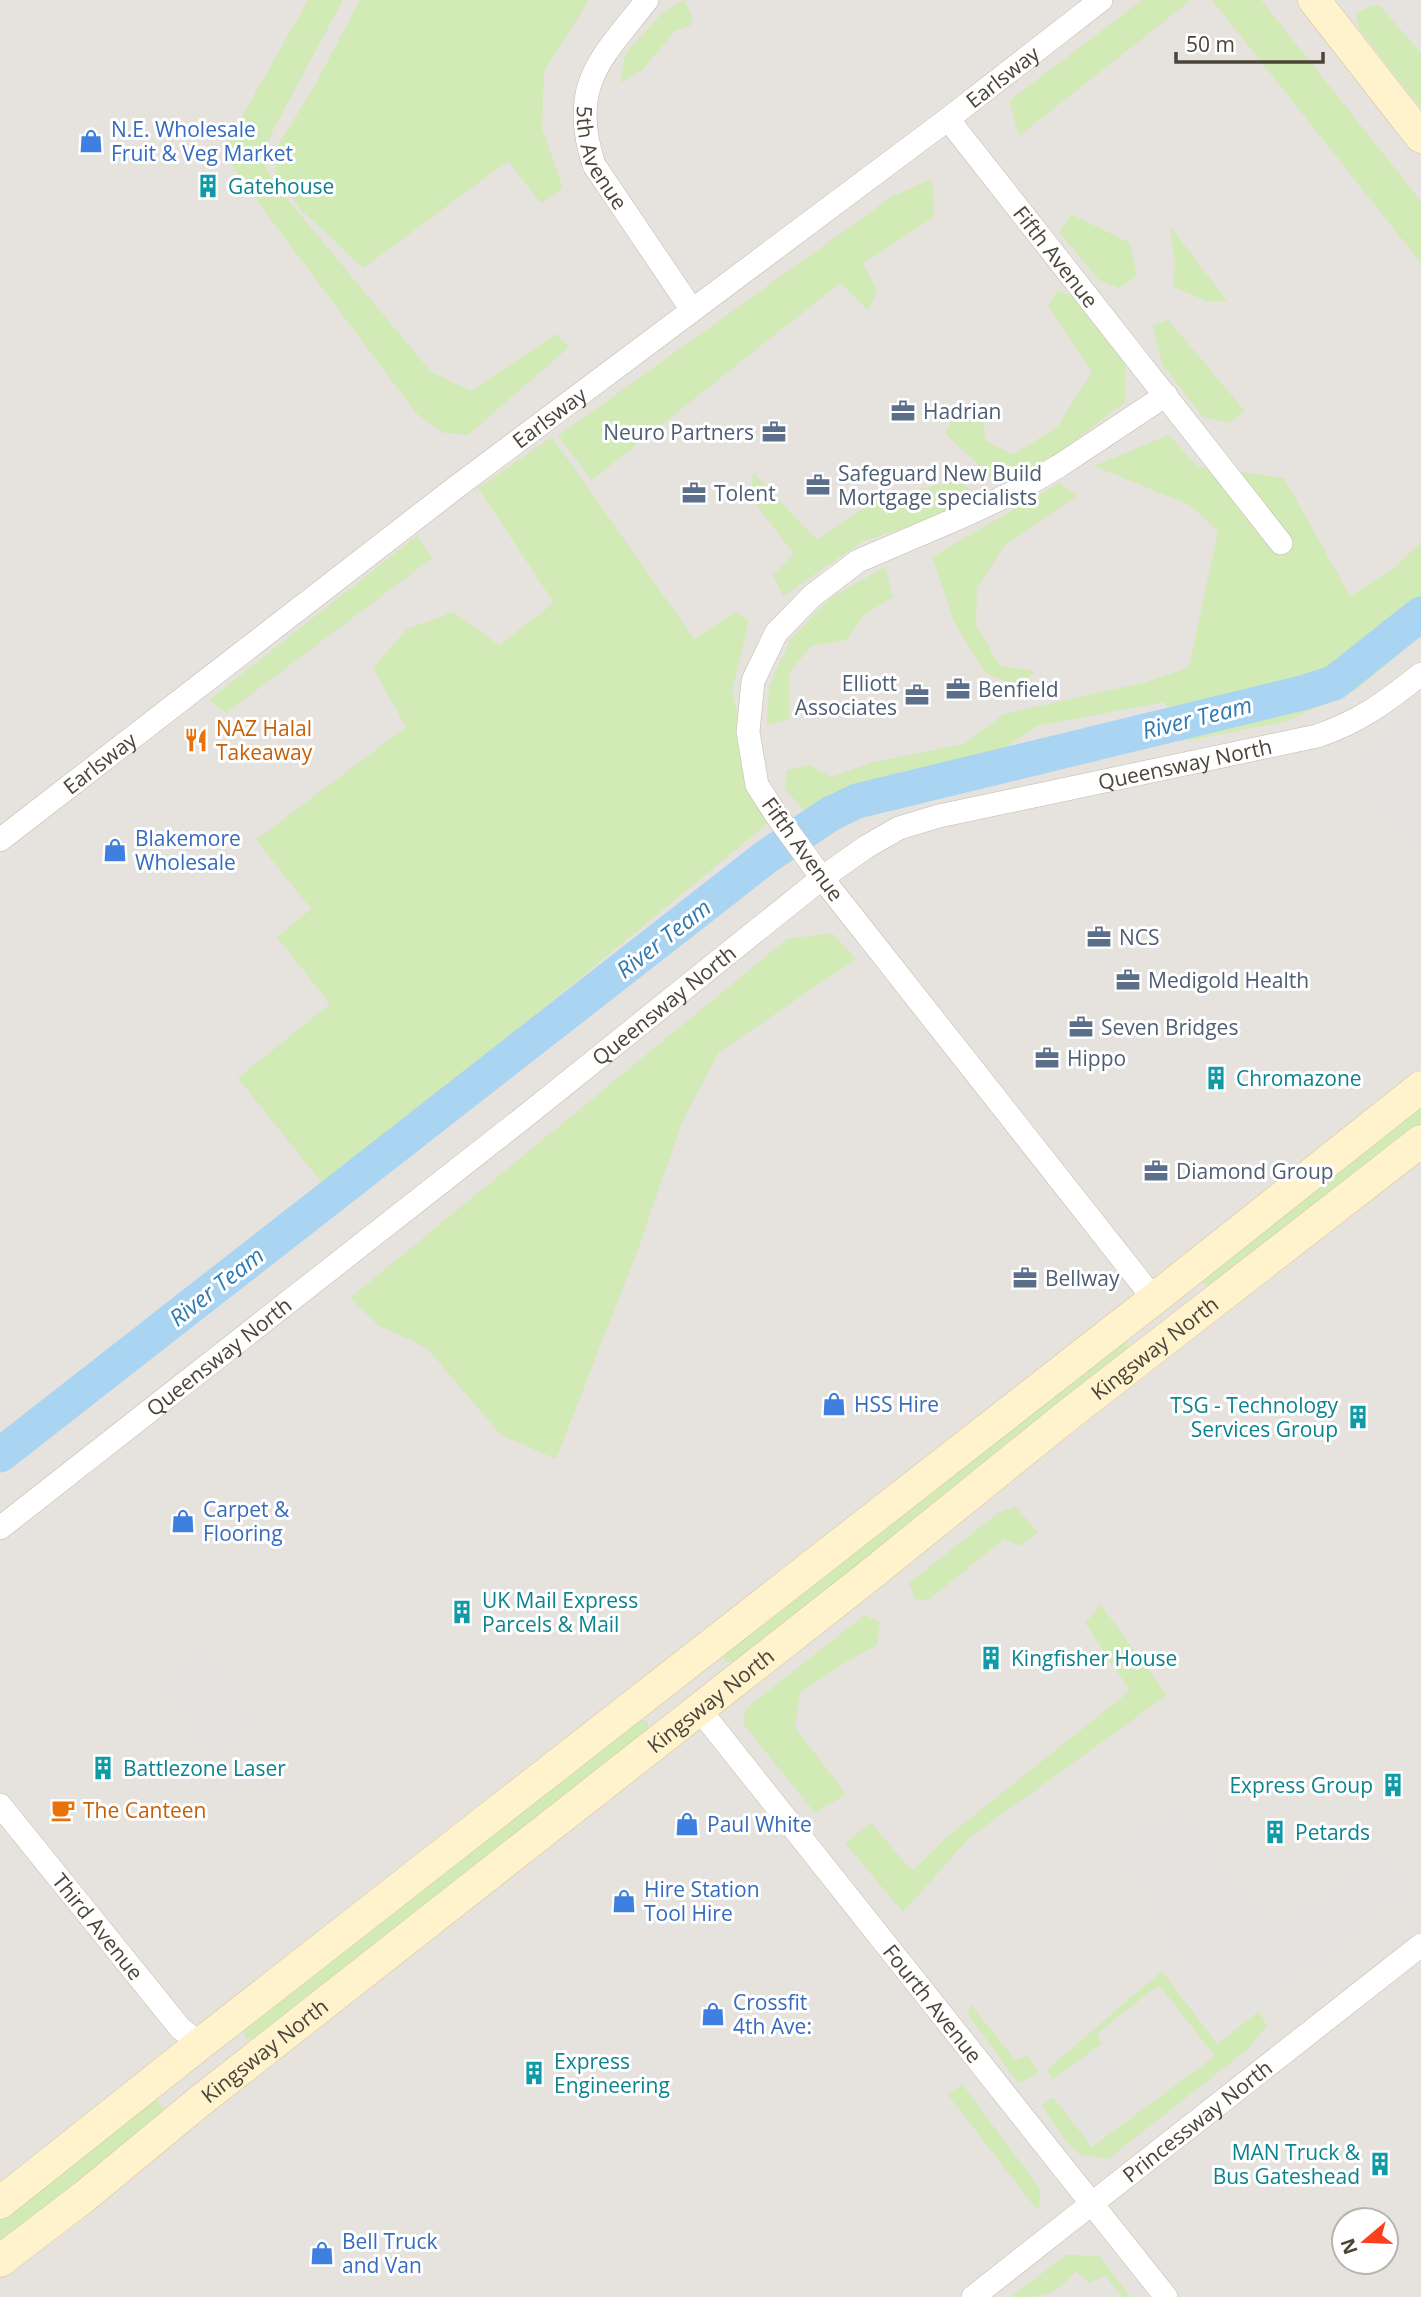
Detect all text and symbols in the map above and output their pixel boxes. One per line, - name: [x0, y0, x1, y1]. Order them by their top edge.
- scale bar: [1176, 21, 1323, 65]
- text: 50 m: [1186, 30, 1235, 58]
- street label: Earlsway: [960, 39, 1045, 114]
- street label: 5th Avenue: [571, 105, 634, 215]
- place label: N.E. Wholesale Fruit & Veg Market: [111, 115, 293, 167]
- shop icon: N.E. Wholesale Fruit & Veg Market: [77, 127, 105, 155]
- building icon: Gatehouse: [194, 172, 222, 200]
- place label: Gatehouse: [228, 172, 334, 200]
- street label: Fifth Avenue: [1007, 200, 1105, 313]
- street label: Earlsway: [507, 380, 592, 454]
- office icon: Hadrian: [889, 397, 917, 425]
- place label: Hadrian: [923, 397, 1001, 425]
- place label: Neuro Partners: [603, 418, 754, 446]
- office icon: Neuro Partners: [760, 418, 788, 446]
- place label: Safeguard New Build Mortgage specialists: [838, 459, 1042, 511]
- office icon: Safeguard New Build Mortgage specialists: [804, 471, 832, 499]
- office icon: Tolent: [680, 479, 708, 507]
- place label: Tolent: [714, 479, 776, 507]
- place label: Elliott Associates: [795, 669, 897, 721]
- office icon: Benfield: [944, 675, 972, 703]
- place label: Benfield: [978, 675, 1059, 703]
- office icon: Elliott Associates: [903, 681, 931, 709]
- water label: River Team: [1139, 688, 1255, 746]
- place label: NAZ Halal Takeaway: [216, 714, 313, 766]
- street label: Earlsway: [57, 725, 143, 800]
- restaurant icon: NAZ Halal Takeaway: [182, 726, 210, 754]
- street label: Queensway North: [1095, 732, 1274, 796]
- street label: Fifth Avenue: [756, 791, 850, 907]
- place label: Blakemore Wholesale: [135, 824, 241, 876]
- shop icon: Blakemore Wholesale: [101, 836, 129, 864]
- water label: River Team: [609, 891, 717, 985]
- office icon: NCS: [1085, 923, 1113, 951]
- place label: NCS: [1119, 923, 1160, 951]
- street label: Queensway North: [586, 939, 742, 1071]
- office icon: Medigold Health: [1114, 966, 1142, 994]
- place label: Medigold Health: [1148, 966, 1309, 994]
- office icon: Seven Bridges: [1067, 1013, 1095, 1041]
- place label: Seven Bridges: [1101, 1013, 1238, 1041]
- office icon: Hippo: [1033, 1044, 1061, 1072]
- place label: Hippo: [1067, 1044, 1126, 1072]
- building icon: Chromazone: [1202, 1064, 1230, 1092]
- place label: Chromazone: [1236, 1064, 1362, 1092]
- office icon: Diamond Group: [1142, 1157, 1170, 1185]
- place label: Diamond Group: [1176, 1157, 1334, 1185]
- water label: River Team: [162, 1239, 270, 1333]
- office icon: Bellway: [1011, 1264, 1039, 1292]
- place label: Bellway: [1045, 1264, 1120, 1292]
- street label: Kingsway North: [1085, 1290, 1224, 1406]
- street label: Queensway North: [140, 1291, 297, 1422]
- shop icon: HSS Hire: [820, 1390, 848, 1418]
- place label: HSS Hire: [854, 1390, 939, 1418]
- place label: TSG - Technology Services Group: [1170, 1391, 1338, 1443]
- building icon: TSG - Technology Services Group: [1344, 1403, 1372, 1431]
- place label: Carpet & Flooring: [203, 1495, 290, 1547]
- shop icon: Carpet & Flooring: [169, 1507, 197, 1535]
- place label: UK Mail Express Parcels & Mail: [482, 1586, 638, 1638]
- building icon: UK Mail Express Parcels & Mail: [448, 1598, 476, 1626]
- street label: Kingsway North: [641, 1642, 780, 1759]
- building icon: Kingfisher House: [977, 1644, 1005, 1672]
- place label: Kingfisher House: [1011, 1644, 1177, 1672]
- building icon: Battlezone Laser: [89, 1754, 117, 1782]
- place label: Battlezone Laser: [123, 1754, 286, 1782]
- place label: Express Group: [1229, 1771, 1373, 1799]
- building icon: Express Group: [1379, 1771, 1407, 1799]
- cafe icon: The Canteen: [49, 1796, 77, 1824]
- place label: The Canteen: [83, 1796, 206, 1824]
- shop icon: Paul White: [673, 1810, 701, 1838]
- place label: Paul White: [707, 1810, 812, 1838]
- building icon: Petards: [1261, 1818, 1289, 1846]
- place label: Petards: [1295, 1818, 1370, 1846]
- street label: Third Avenue: [46, 1867, 150, 1986]
- place label: Hire Station Tool Hire: [644, 1875, 760, 1927]
- shop icon: Hire Station Tool Hire: [610, 1887, 638, 1915]
- street label: Fourth Avenue: [877, 1938, 989, 2069]
- place label: Crossfit 4th Ave:: [733, 1988, 812, 2040]
- street label: Kingsway North: [195, 1992, 334, 2109]
- shop icon: Crossfit 4th Ave:: [699, 2000, 727, 2028]
- place label: Express Engineering: [554, 2047, 670, 2099]
- street label: Princessway North: [1117, 2053, 1278, 2188]
- building icon: Express Engineering: [520, 2059, 548, 2087]
- place label: MAN Truck & Bus Gateshead: [1213, 2138, 1361, 2190]
- building icon: MAN Truck & Bus Gateshead: [1366, 2150, 1394, 2178]
- north arrow: [1330, 2206, 1400, 2276]
- place label: Bell Truck and Van: [342, 2227, 438, 2279]
- text: N: [1334, 2235, 1364, 2258]
- shop icon: Bell Truck and Van: [308, 2239, 336, 2267]

